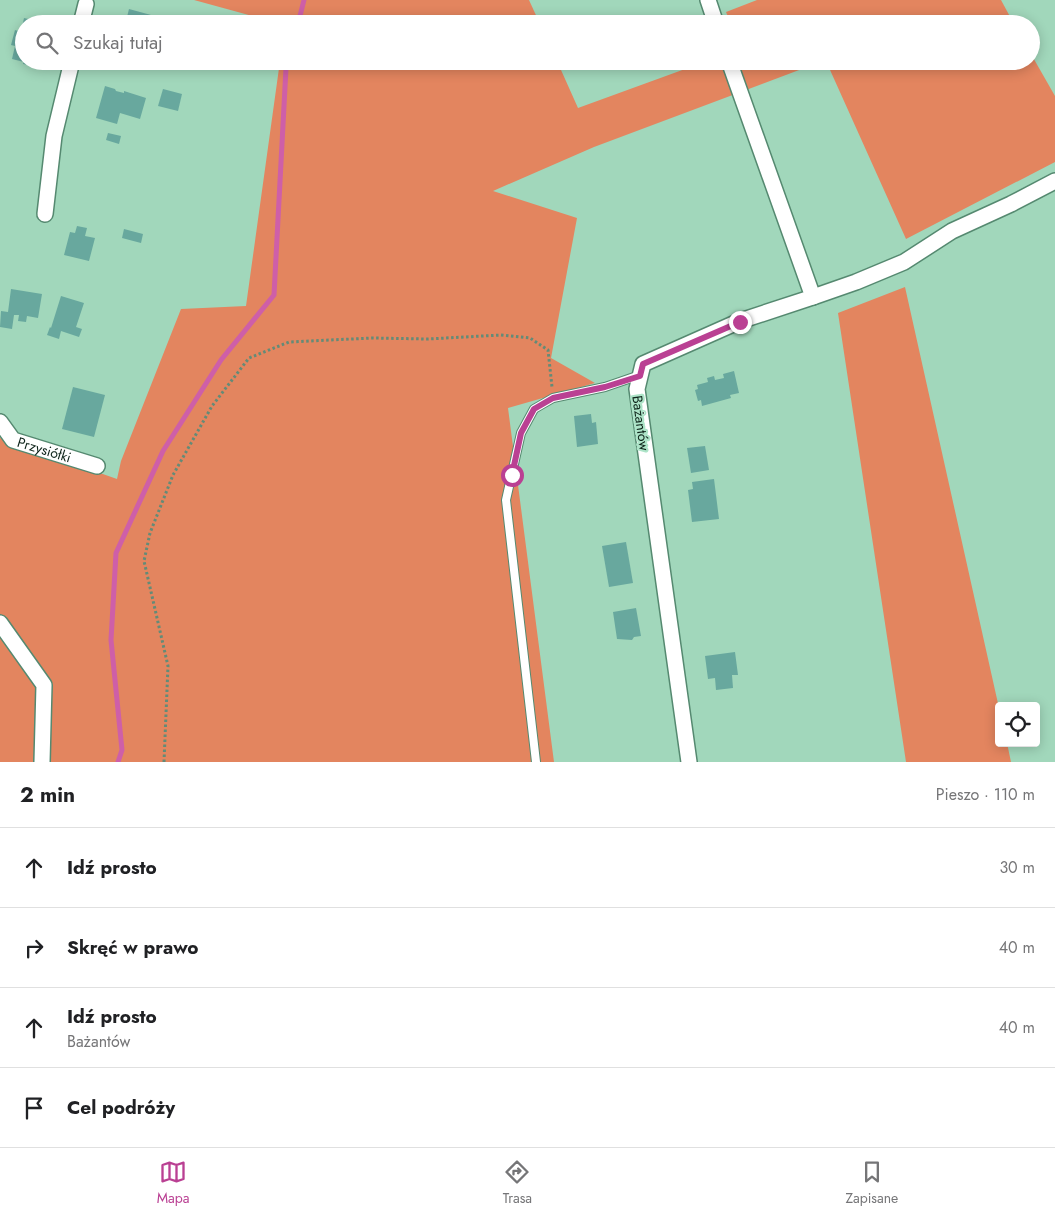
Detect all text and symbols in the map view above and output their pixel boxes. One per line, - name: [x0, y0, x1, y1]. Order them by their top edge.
- search box: [15, 15, 1040, 70]
- icon: search: [33, 29, 61, 57]
- text: Szukaj tutaj: [73, 29, 163, 56]
- route end: [729, 311, 752, 334]
- street label: Bażantów: [627, 394, 655, 452]
- street label: Przysiółki: [15, 432, 74, 467]
- route start: [501, 464, 524, 487]
- map controls: [995, 702, 1040, 747]
- button: locate: [995, 702, 1040, 747]
- text: 2 min: [20, 780, 75, 810]
- text: Pieszo · 110 m: [936, 783, 1035, 806]
- icon: ahead: [20, 854, 48, 882]
- text: Idź prosto: [67, 854, 157, 881]
- text: 30 m: [999, 856, 1035, 879]
- icon: right: [20, 934, 48, 962]
- text: Skręć w prawo: [67, 934, 199, 961]
- text: 40 m: [999, 936, 1035, 959]
- text: Idź prosto: [67, 1003, 157, 1030]
- icon: ahead: [20, 1014, 48, 1042]
- text: 40 m: [999, 1016, 1035, 1039]
- text: Bażantów: [67, 1030, 130, 1053]
- icon: arrive: [20, 1094, 48, 1122]
- text: Cel podróży: [67, 1094, 175, 1121]
- tab: Mapa: [157, 1158, 189, 1208]
- tab: Trasa: [503, 1158, 532, 1208]
- tab: Zapisane: [845, 1158, 898, 1208]

